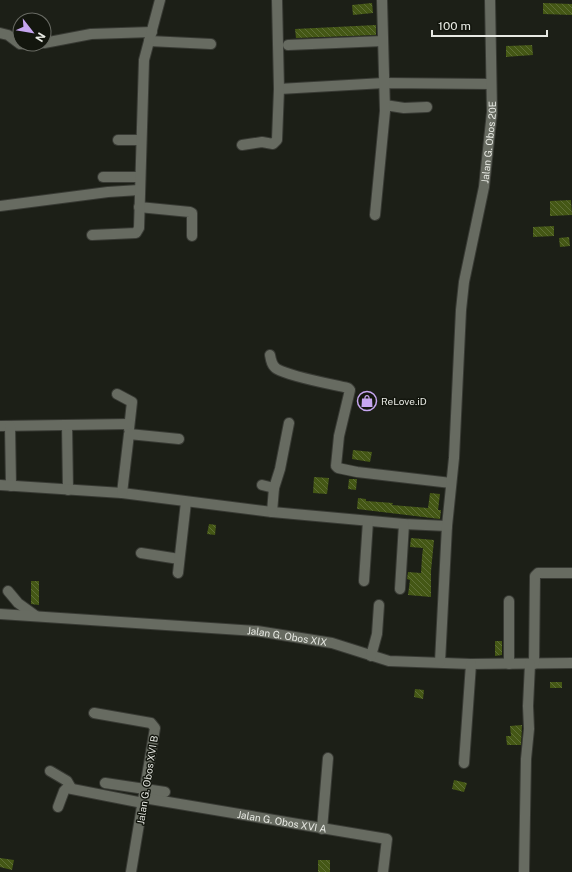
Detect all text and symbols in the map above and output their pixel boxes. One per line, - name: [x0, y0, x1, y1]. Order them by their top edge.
- north arrow: [12, 12, 52, 52]
- scale bar: [432, 12, 547, 38]
- text: 100 m: [438, 19, 471, 33]
- text: N: [33, 30, 48, 44]
- street label: Jalan G. Obos 20E: [478, 101, 498, 184]
- shop icon: ReLove.iD: [356, 390, 378, 412]
- place label: ReLove.iD: [381, 395, 427, 407]
- street label: Jalan G. Obos XIX: [247, 624, 328, 648]
- street label: Jalan G. Obos XVI B: [134, 734, 160, 825]
- street label: Jalan G. Obos XVI A: [236, 808, 328, 835]

